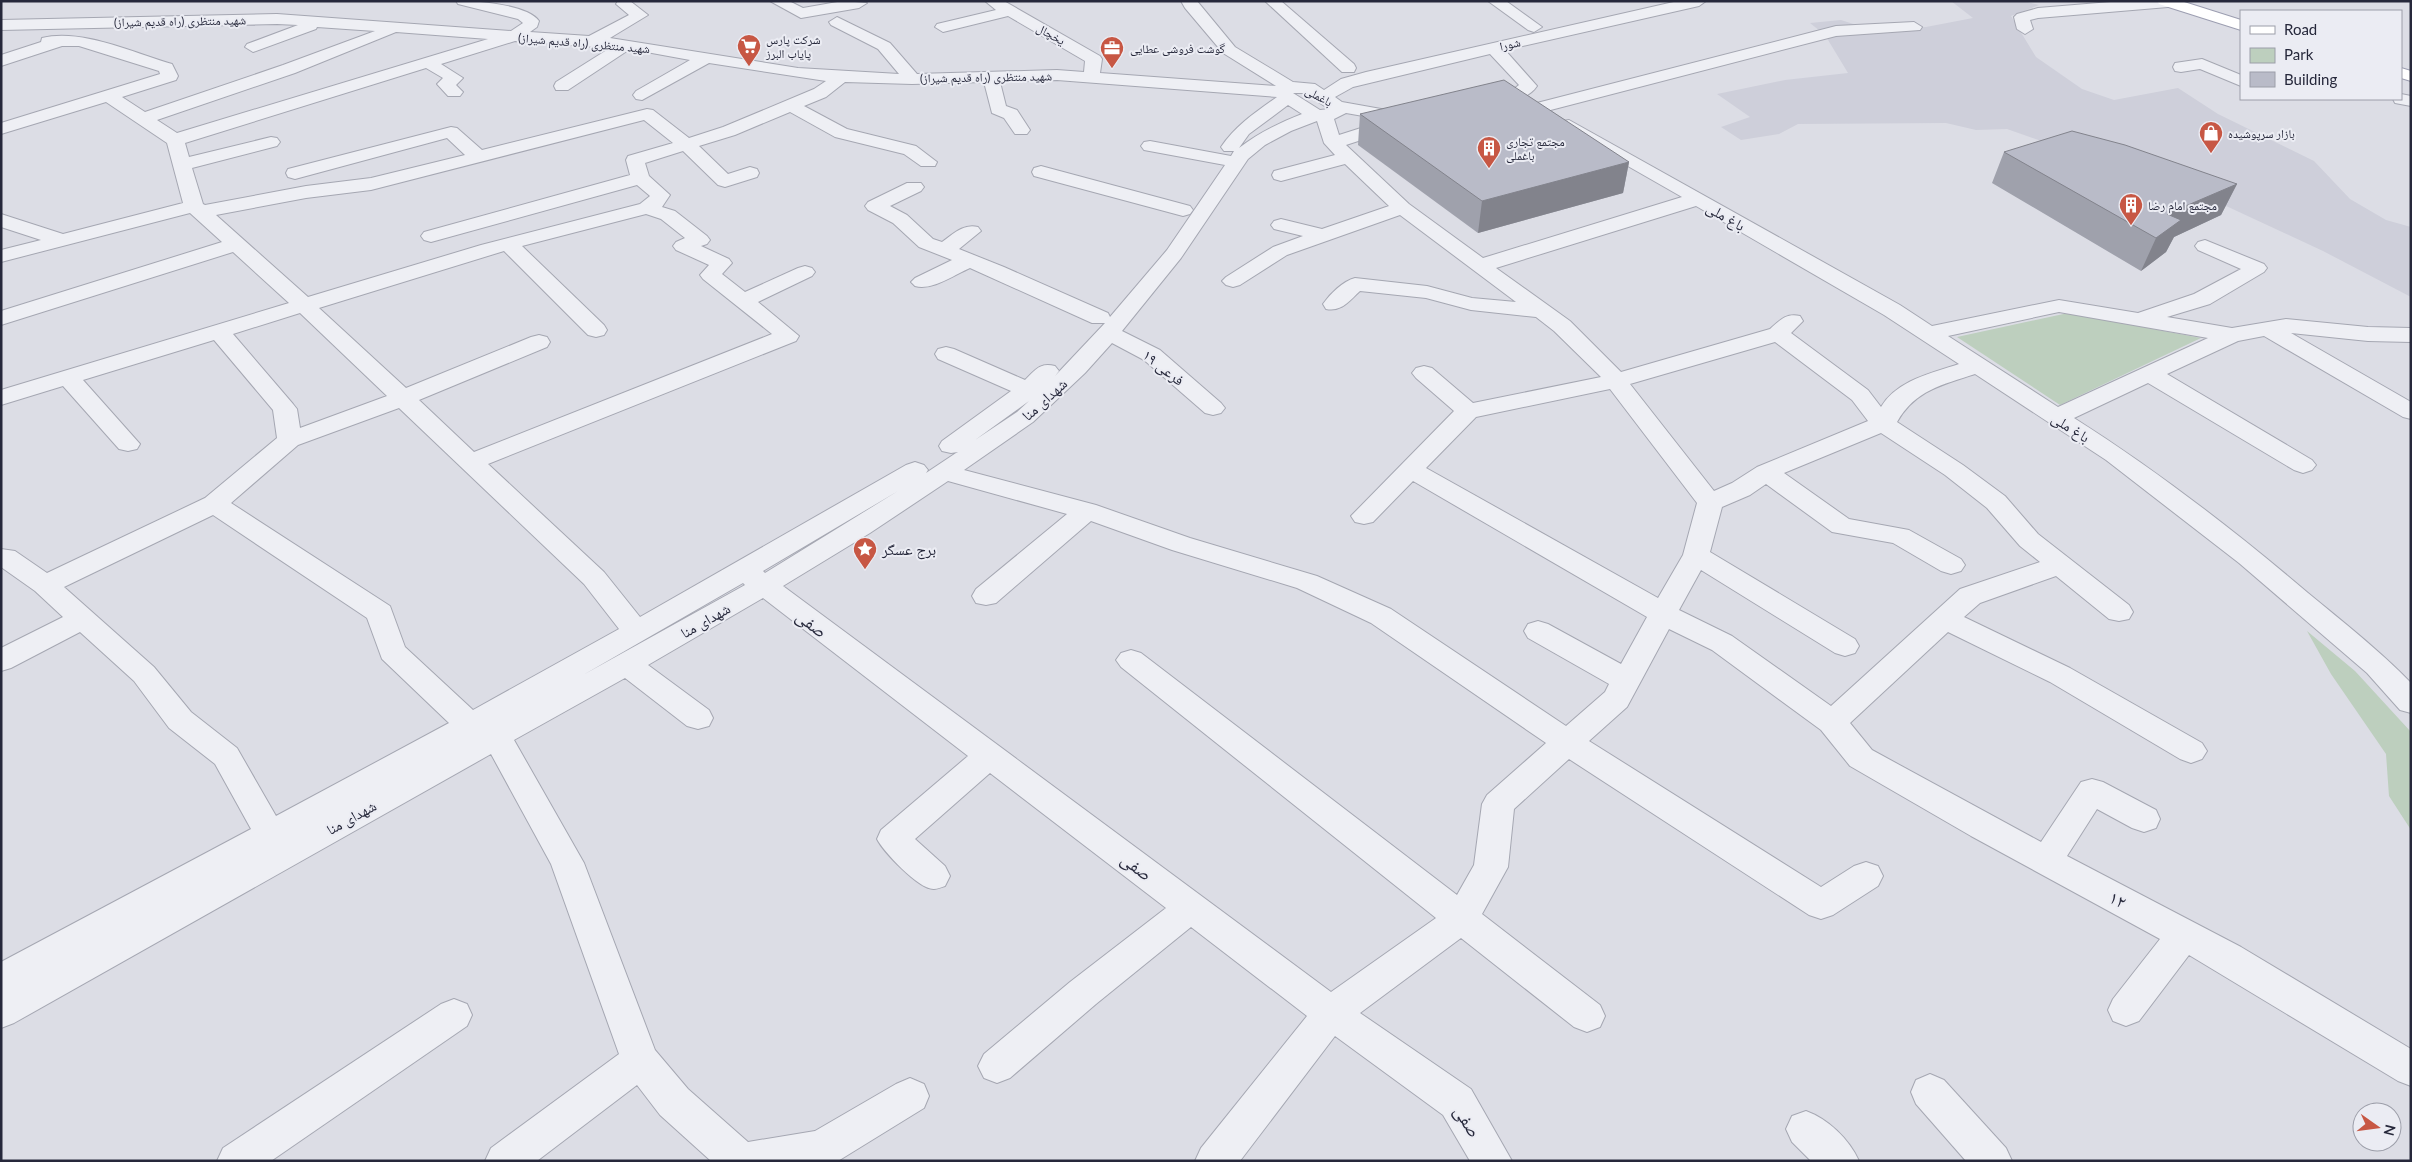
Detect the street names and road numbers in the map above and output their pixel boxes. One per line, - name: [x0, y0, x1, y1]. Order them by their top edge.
- street label: شهید منتظری (راه قدیم شیراز): [114, 12, 246, 31]
- street label: یخچال: [1034, 20, 1068, 48]
- street label: شهید منتظری (راه قدیم شیراز): [517, 30, 651, 57]
- street label: شورا: [1498, 34, 1522, 54]
- street label: شهید منتظری (راه قدیم شیراز): [920, 68, 1052, 87]
- street label: باغملی: [1303, 83, 1335, 110]
- street label: باغ ملی: [1702, 198, 1749, 236]
- street label: فرعی ۱۹: [1138, 345, 1188, 390]
- street label: شهدای منا: [1018, 374, 1072, 425]
- street label: باغ ملی: [2048, 408, 2093, 447]
- street label: شهدای منا: [677, 599, 734, 643]
- street label: صفی: [791, 604, 832, 643]
- street label: شهدای منا: [323, 796, 380, 840]
- street label: صفی: [1116, 847, 1157, 886]
- street label: ۱۲: [2106, 885, 2130, 913]
- street label: صفی: [1449, 1101, 1486, 1142]

